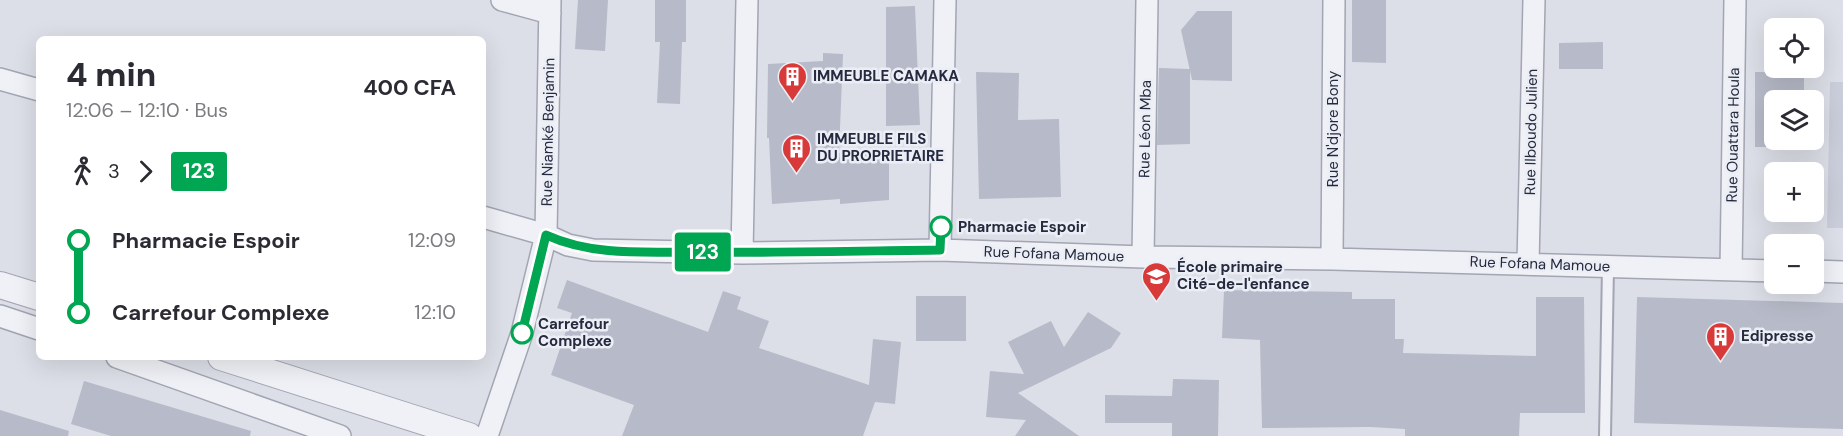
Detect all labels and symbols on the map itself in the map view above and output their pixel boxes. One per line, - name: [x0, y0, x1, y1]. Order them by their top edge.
- street label: Rue Niamké Benjamin: [537, 58, 559, 206]
- building icon: IMMEUBLE CAMAKA: [776, 60, 808, 102]
- place label: IMMEUBLE CAMAKA: [813, 66, 959, 86]
- street label: Rue Ouattara Houla: [1722, 67, 1744, 203]
- street label: Rue Ilboudo Julien: [1520, 69, 1542, 195]
- street label: Rue N'djore Bony: [1323, 70, 1343, 187]
- street label: Rue Léon Mba: [1134, 80, 1156, 178]
- place label: IMMEUBLE FILS DU PROPRIETAIRE: [817, 129, 944, 166]
- building icon: IMMEUBLE FILS DU PROPRIETAIRE: [780, 132, 812, 174]
- marker: Pharmacie Espoir: [930, 216, 952, 238]
- place label: Pharmacie Espoir: [958, 217, 1086, 237]
- line badge: 123: [668, 232, 738, 272]
- street label: Rue Fofana Mamoue: [983, 242, 1125, 266]
- street label: Rue Fofana Mamoue: [1469, 252, 1611, 276]
- place label: École primaire Cité-de-l'enfance: [1177, 257, 1310, 294]
- school or university icon: École primaire Cité-de-l'enfance: [1140, 260, 1172, 302]
- place label: Carrefour Complexe: [538, 314, 612, 351]
- building icon: Edipresse: [1704, 320, 1736, 362]
- marker: Carrefour Complexe: [511, 322, 533, 344]
- place label: Edipresse: [1741, 326, 1814, 346]

